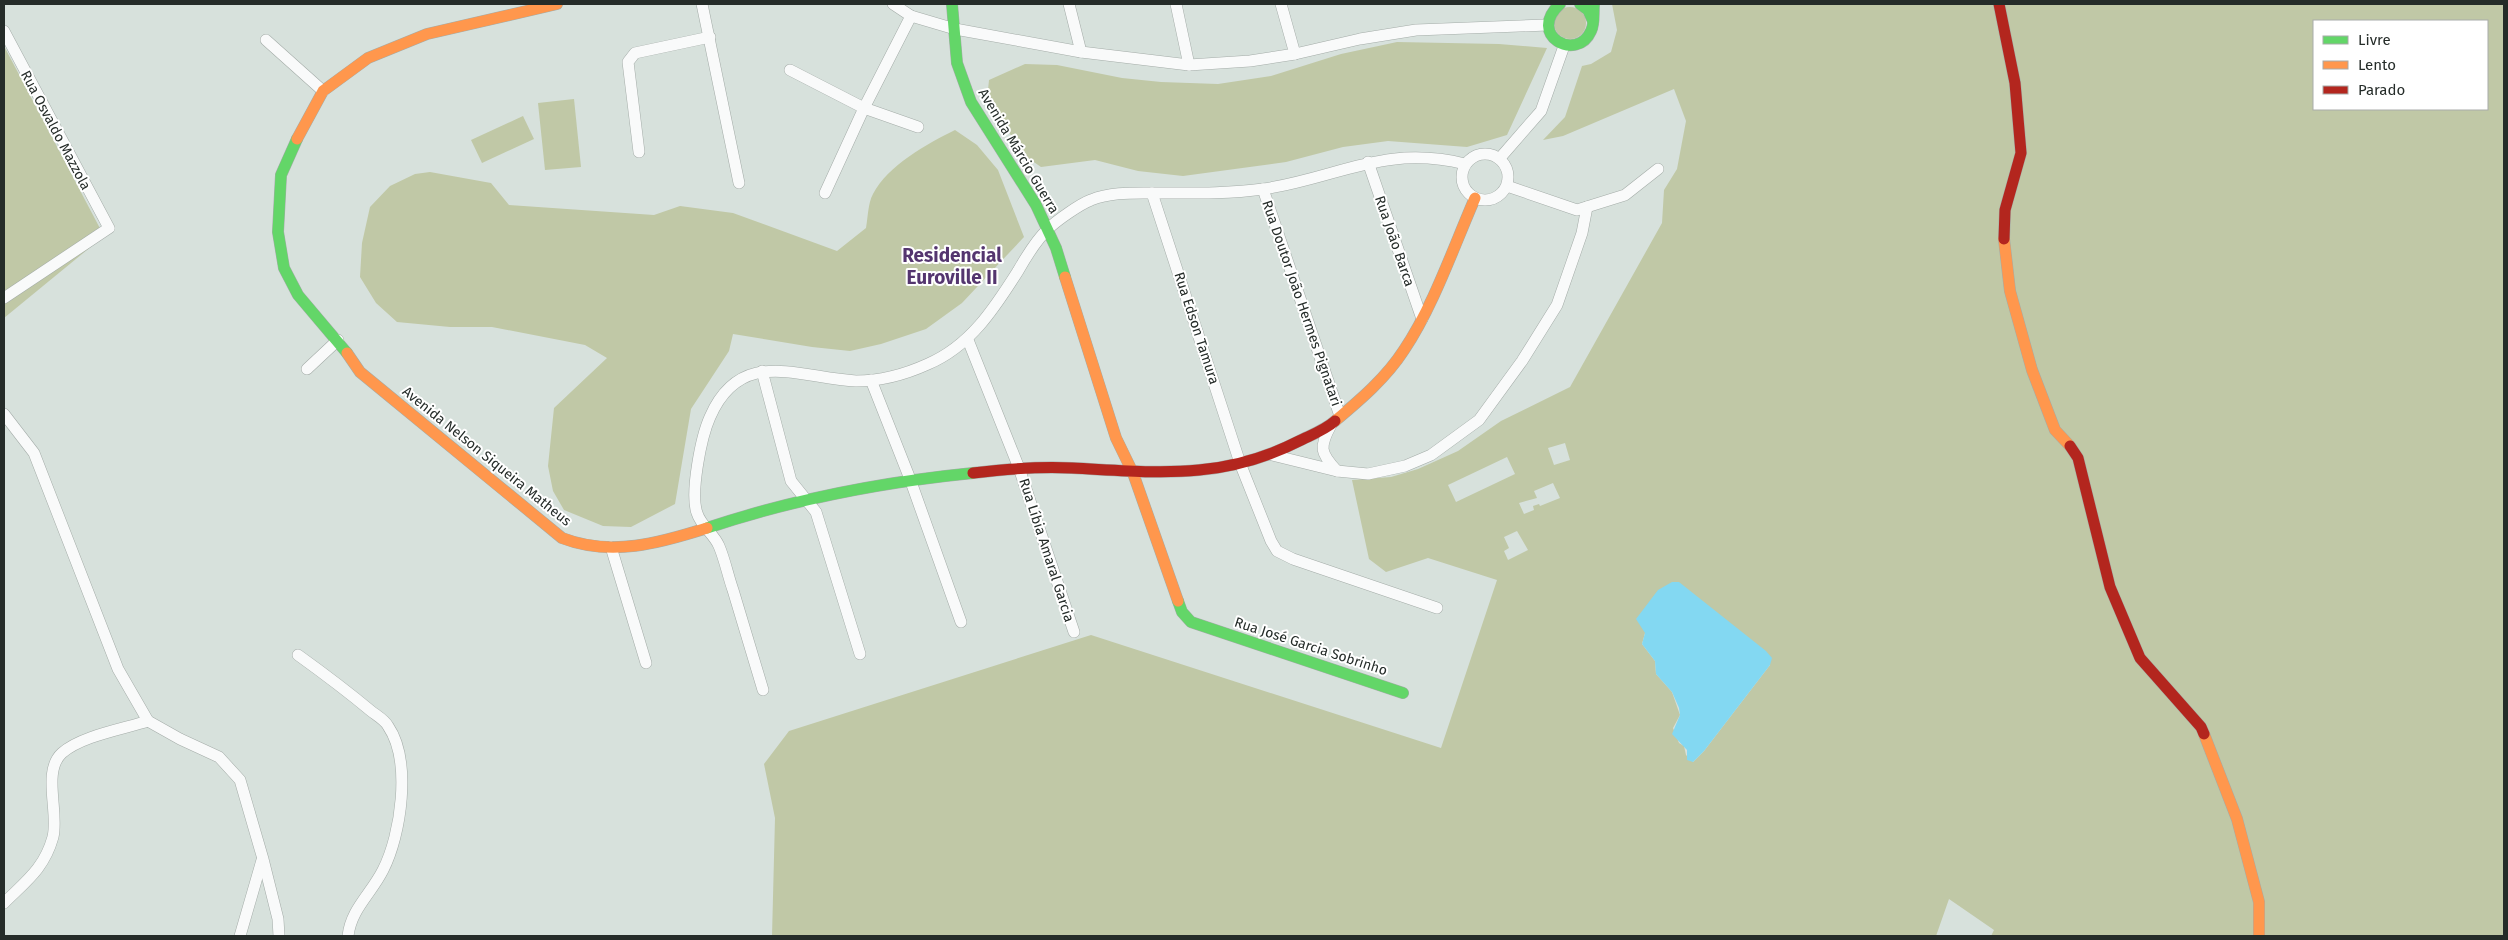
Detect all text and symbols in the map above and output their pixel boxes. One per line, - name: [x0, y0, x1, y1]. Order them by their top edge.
- legend: [2313, 20, 2488, 110]
- text: Livre: [2358, 31, 2391, 49]
- text: Lento: [2358, 56, 2396, 74]
- street label: Rua Osvaldo Mazzola: [17, 68, 94, 193]
- text: Parado: [2358, 81, 2405, 99]
- street label: Avenida Márcio Guerra: [974, 86, 1063, 217]
- street label: Rua João Barca: [1371, 193, 1418, 289]
- street label: Rua Doutor João Hermes Pignatari: [1258, 198, 1345, 408]
- district label: Residencial Euroville II: [902, 244, 1002, 289]
- street label: Rua Edson Tamura: [1170, 270, 1223, 386]
- street label: Avenida Nelson Siqueira Matheus: [399, 383, 575, 530]
- street label: Rua Líbia Amaral Garcia: [1015, 476, 1078, 624]
- street label: Rua José Garcia Sobrinho: [1232, 614, 1389, 679]

